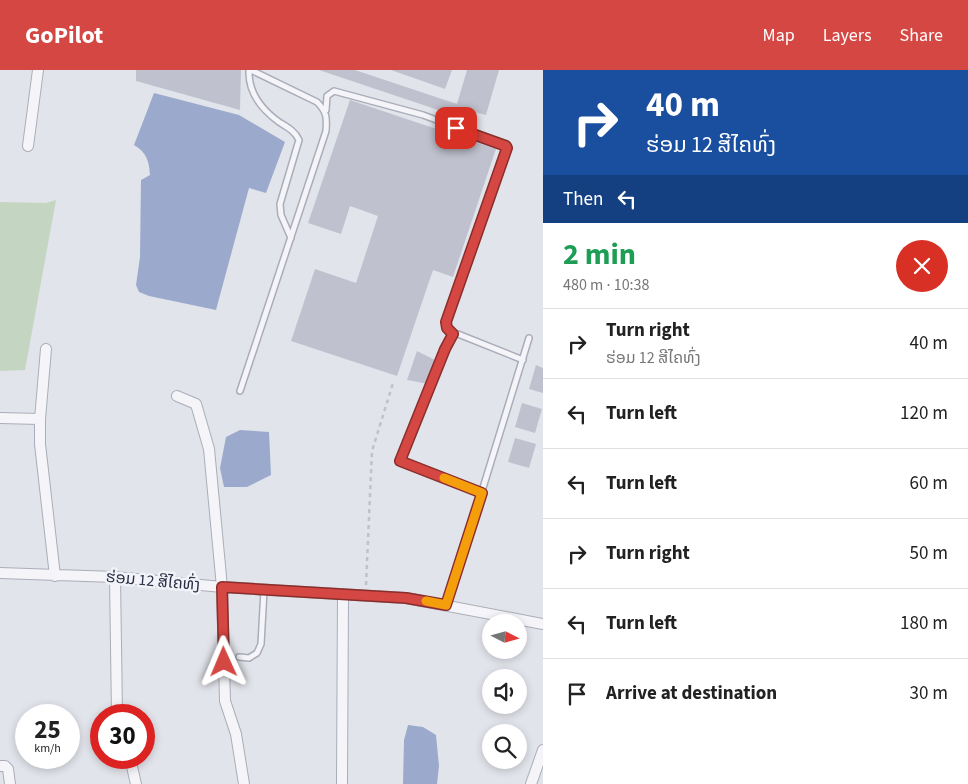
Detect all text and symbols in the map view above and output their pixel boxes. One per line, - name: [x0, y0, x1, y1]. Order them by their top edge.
- text: GoPilot: [25, 18, 103, 53]
- text: Map: [763, 23, 795, 48]
- text: Layers: [823, 23, 872, 48]
- text: Share: [900, 23, 943, 48]
- text: 40 m: [646, 80, 720, 130]
- icon: right: [563, 90, 628, 155]
- pin: [435, 107, 477, 149]
- icon: arrive: [442, 114, 470, 142]
- text: ຮ່ອມ 12 ສີໄຄທົ່ງ: [646, 129, 776, 161]
- icon: left: [613, 185, 641, 213]
- text: Then: [563, 186, 603, 213]
- text: 2 min: [563, 233, 636, 276]
- button: close: [896, 240, 948, 292]
- text: 480 m · 10:38: [563, 274, 650, 296]
- text: Turn right: [606, 317, 690, 344]
- icon: right: [563, 330, 591, 358]
- text: 40 m: [910, 330, 948, 357]
- text: ຮ່ອມ 12 ສີໄຄທົ່ງ: [606, 347, 701, 369]
- icon: left: [563, 400, 591, 428]
- text: Turn left: [606, 400, 677, 427]
- text: 120 m: [900, 400, 948, 427]
- icon: left: [563, 470, 591, 498]
- text: Turn left: [606, 470, 677, 497]
- text: 60 m: [910, 470, 948, 497]
- icon: right: [563, 540, 591, 568]
- text: Turn right: [606, 540, 690, 567]
- text: 50 m: [910, 540, 948, 567]
- street label: ຮ່ອມ 12 ສີໄຄທົ່ງ: [105, 565, 201, 596]
- icon: left: [563, 610, 591, 638]
- text: Turn left: [606, 610, 677, 637]
- text: 180 m: [900, 610, 948, 637]
- north arrow: [482, 614, 528, 659]
- map controls: [482, 614, 527, 769]
- position arrow: [197, 635, 249, 687]
- button: sound: [482, 669, 527, 714]
- icon: arrive: [563, 680, 591, 708]
- text: Arrive at destination: [606, 680, 777, 707]
- text: 30 m: [910, 680, 948, 707]
- speed limit sign: 30: [90, 704, 155, 769]
- text: 25: [34, 712, 61, 748]
- button: search: [482, 724, 527, 769]
- text: km/h: [34, 740, 61, 757]

